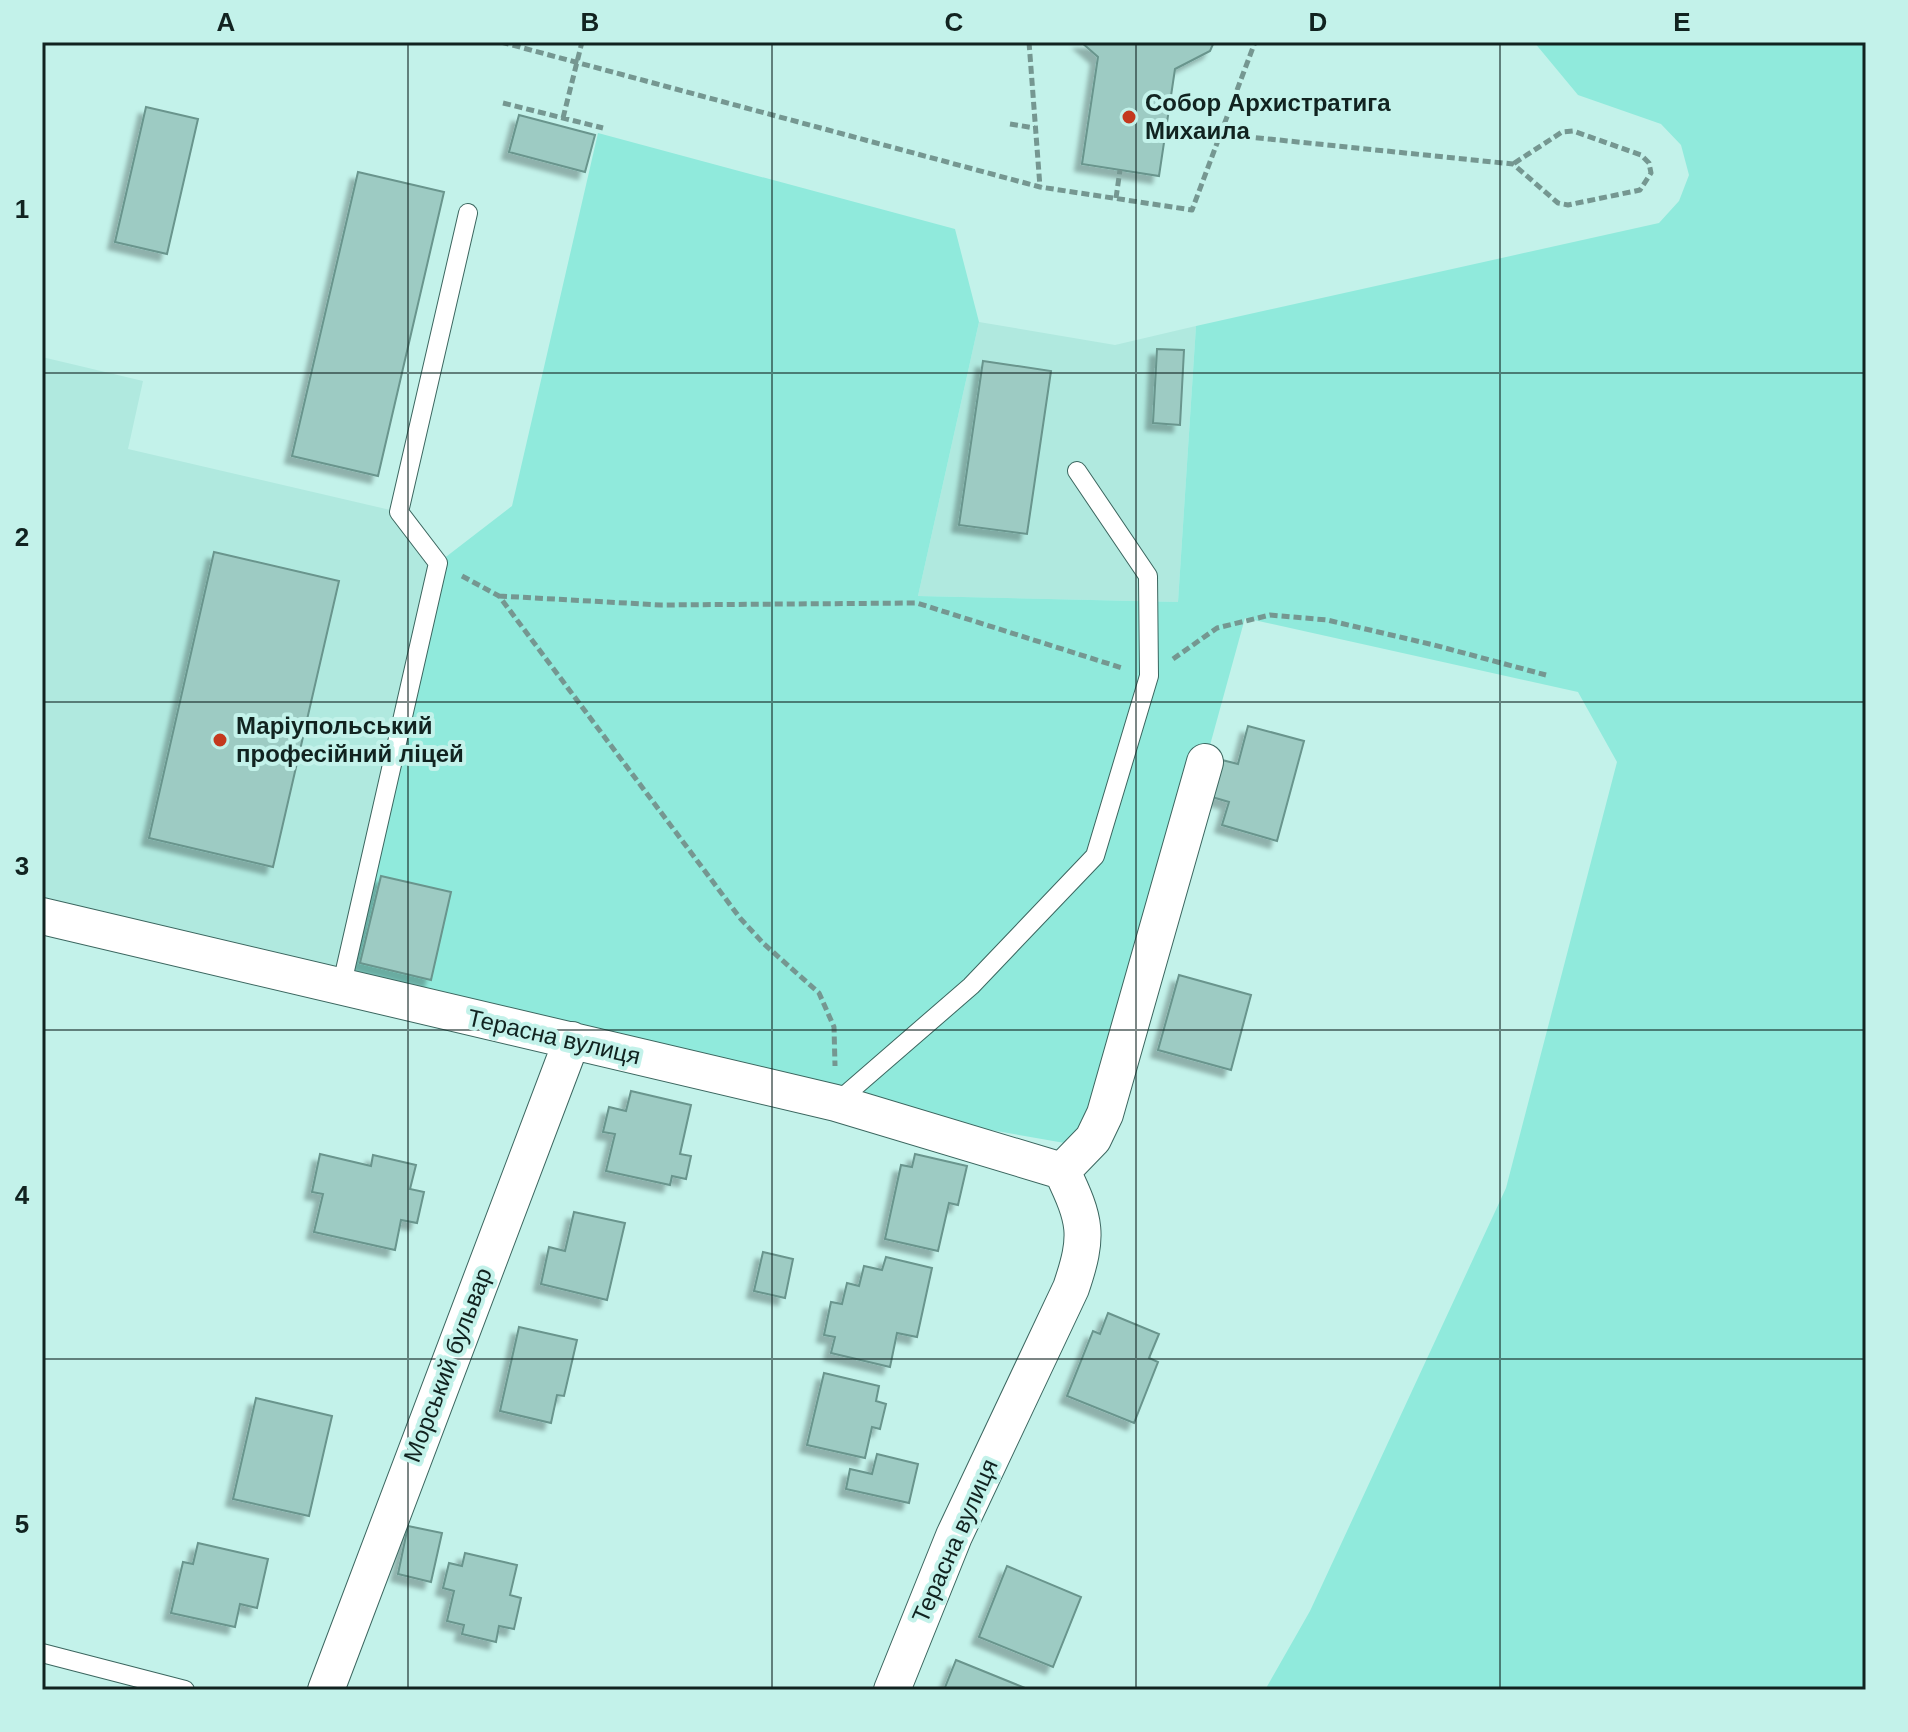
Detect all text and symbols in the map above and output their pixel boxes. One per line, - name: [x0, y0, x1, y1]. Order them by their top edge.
- text: A: [217, 7, 236, 37]
- text: B: [581, 7, 599, 37]
- text: C: [945, 7, 964, 37]
- text: D: [1309, 7, 1327, 37]
- text: E: [1673, 7, 1691, 37]
- place label: Собор Архистратига Михаила: [1145, 89, 1391, 144]
- marker: Собор Архистратига Михаила: [1120, 108, 1138, 126]
- text: 1: [15, 194, 29, 224]
- text: 2: [15, 522, 29, 552]
- place label: Маріупольський професійний ліцей: [236, 712, 464, 767]
- marker: Маріупольський професійний ліцей: [211, 731, 229, 749]
- text: 3: [15, 851, 29, 881]
- street label: Терасна вулиця: [465, 1004, 643, 1070]
- text: 4: [15, 1180, 30, 1210]
- street label: Морський бульвар: [398, 1264, 497, 1466]
- street label: Терасна вулиця: [906, 1455, 1003, 1627]
- text: 5: [15, 1509, 29, 1539]

